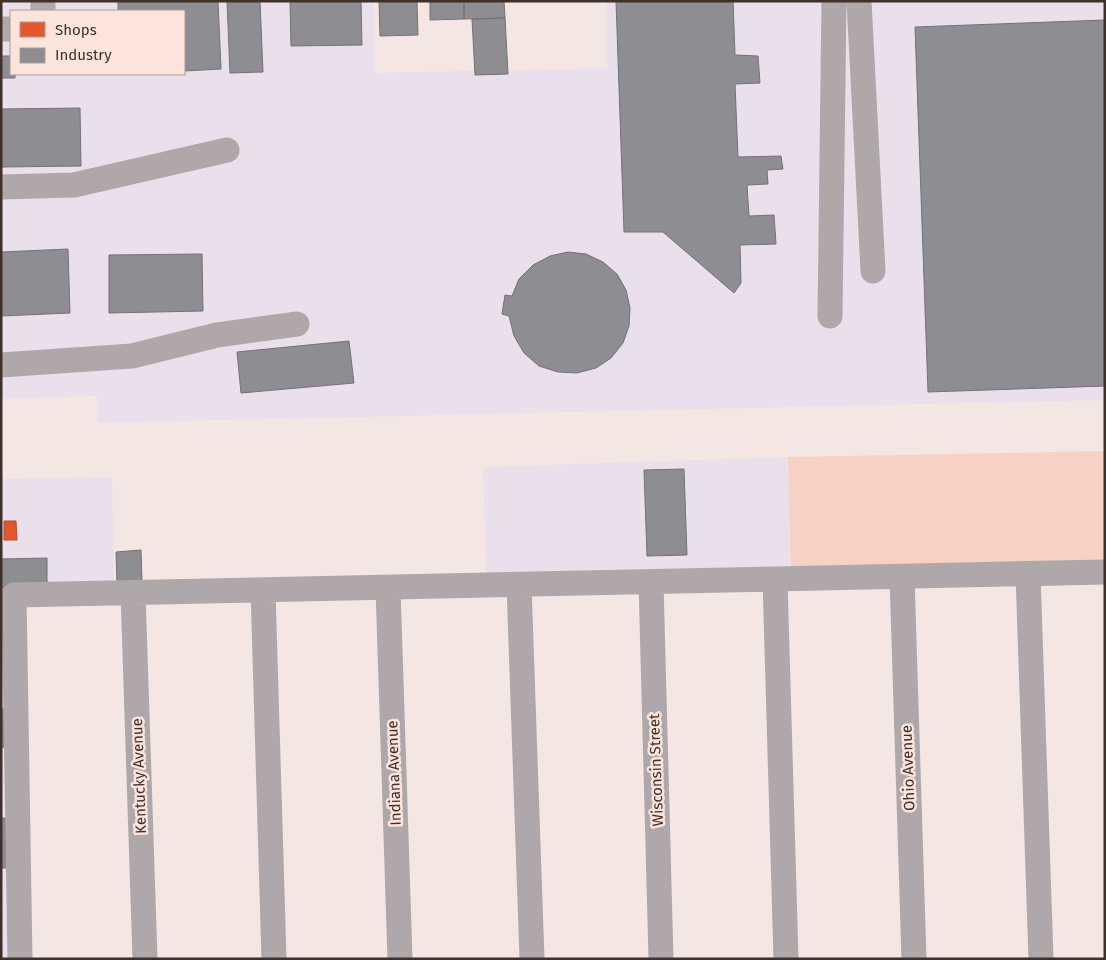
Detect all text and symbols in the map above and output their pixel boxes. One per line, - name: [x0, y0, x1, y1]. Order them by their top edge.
- legend: [10, 10, 185, 75]
- text: Shops: [55, 21, 97, 39]
- text: Industry: [55, 46, 112, 64]
- street label: Wisconsin Street: [645, 713, 667, 827]
- street label: Kentucky Avenue: [128, 718, 150, 834]
- street label: Indiana Avenue: [383, 720, 405, 826]
- street label: Ohio Avenue: [898, 725, 918, 811]

